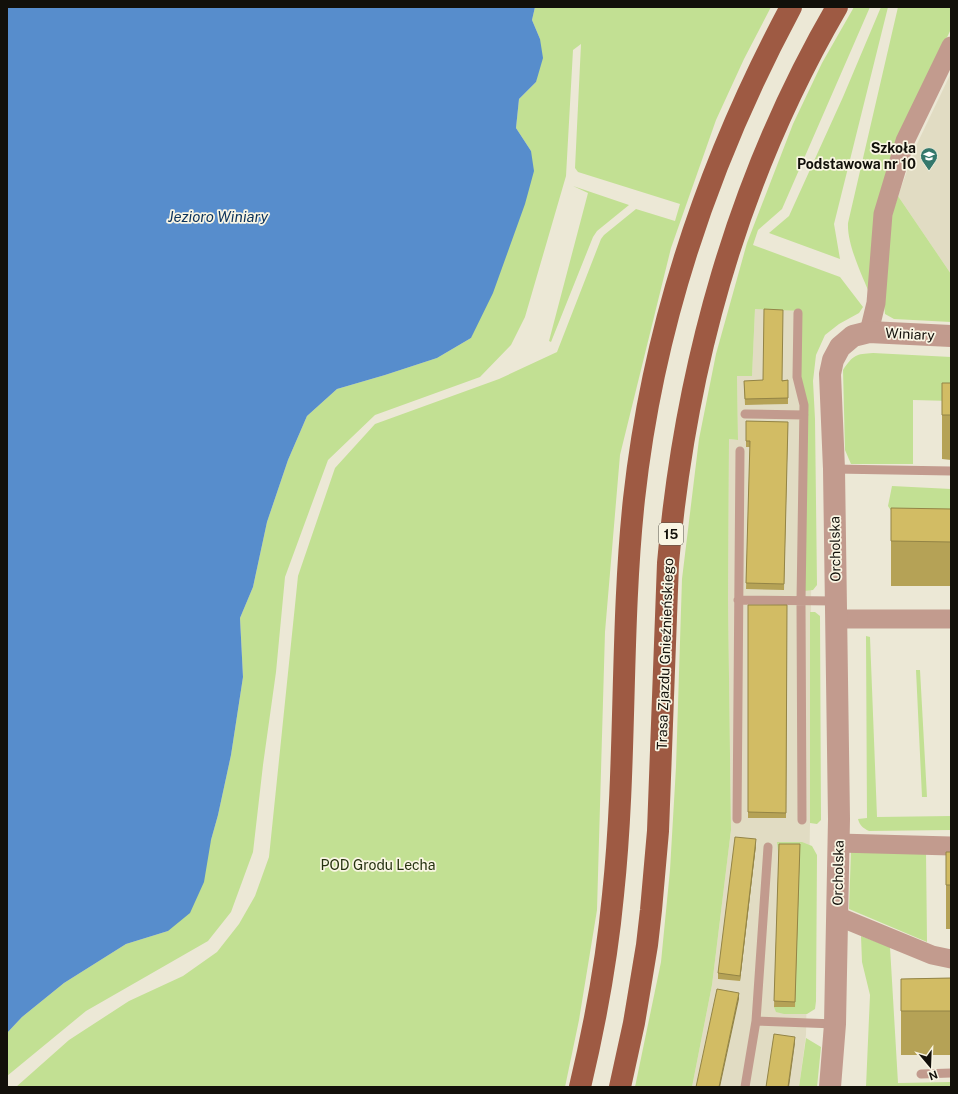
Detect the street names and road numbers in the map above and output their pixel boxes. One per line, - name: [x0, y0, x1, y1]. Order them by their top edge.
- street label: Winiary: [885, 325, 936, 343]
- street label: Orcholska: [826, 516, 844, 582]
- road number: 15: [659, 523, 683, 545]
- street label: Trasa Zjazdu Gnieźnieńskiego: [654, 558, 676, 750]
- street label: Orcholska: [829, 840, 847, 906]

